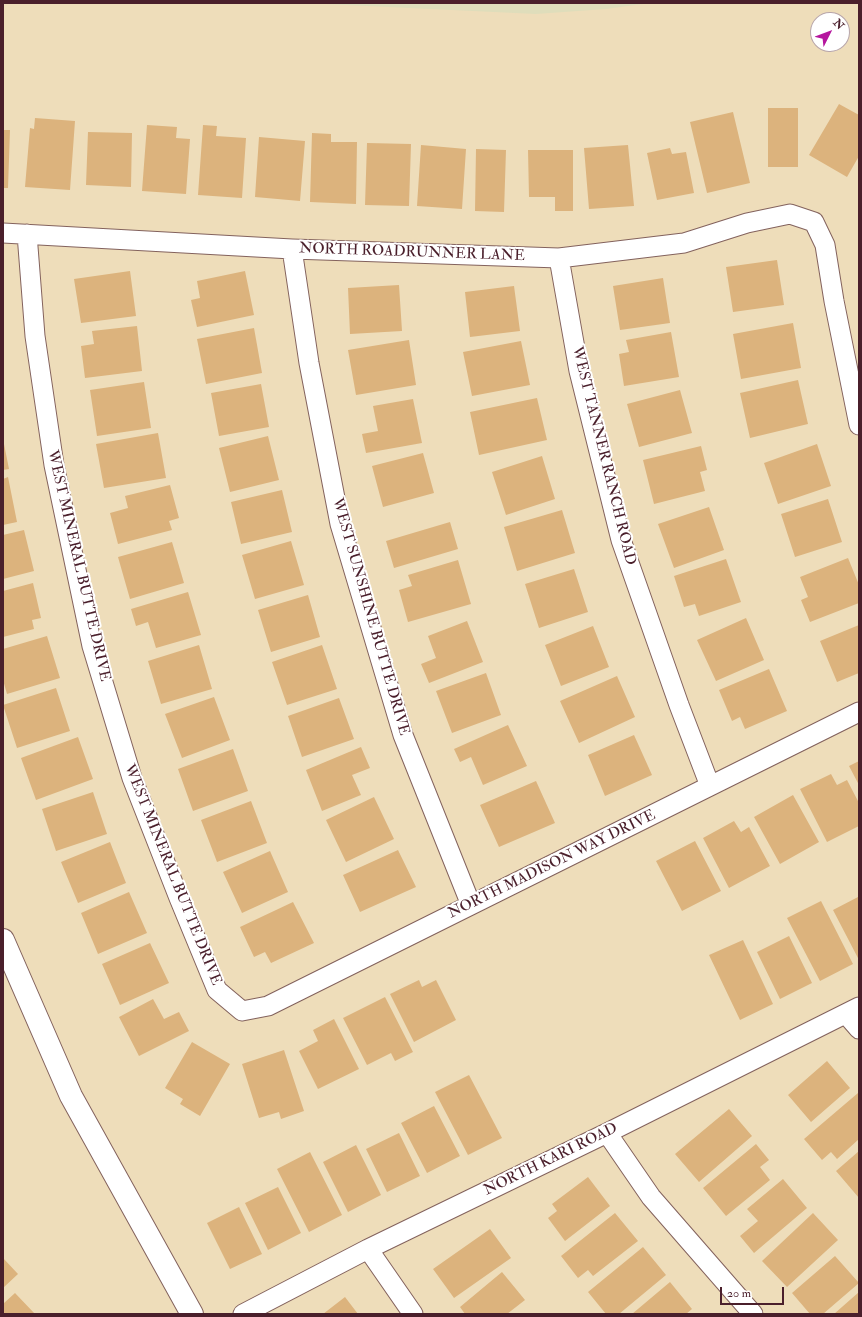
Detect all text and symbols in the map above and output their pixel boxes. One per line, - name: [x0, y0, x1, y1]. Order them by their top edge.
- north arrow: [810, 12, 850, 52]
- text: N: [830, 16, 847, 32]
- street label: NORTH ROADRUNNER LANE: [299, 240, 525, 266]
- street label: WEST TANNER RANCH ROAD: [567, 345, 639, 567]
- street label: WEST MINERAL BUTTE DRIVE: [43, 449, 113, 683]
- street label: WEST SUNSHINE BUTTE DRIVE: [327, 496, 413, 738]
- street label: WEST MINERAL BUTTE DRIVE: [119, 762, 225, 988]
- street label: NORTH MADISON WAY DRIVE: [445, 807, 659, 923]
- street label: NORTH KARI ROAD: [481, 1120, 621, 1200]
- scale bar: [722, 1279, 786, 1305]
- text: 20 m: [727, 1286, 751, 1301]

